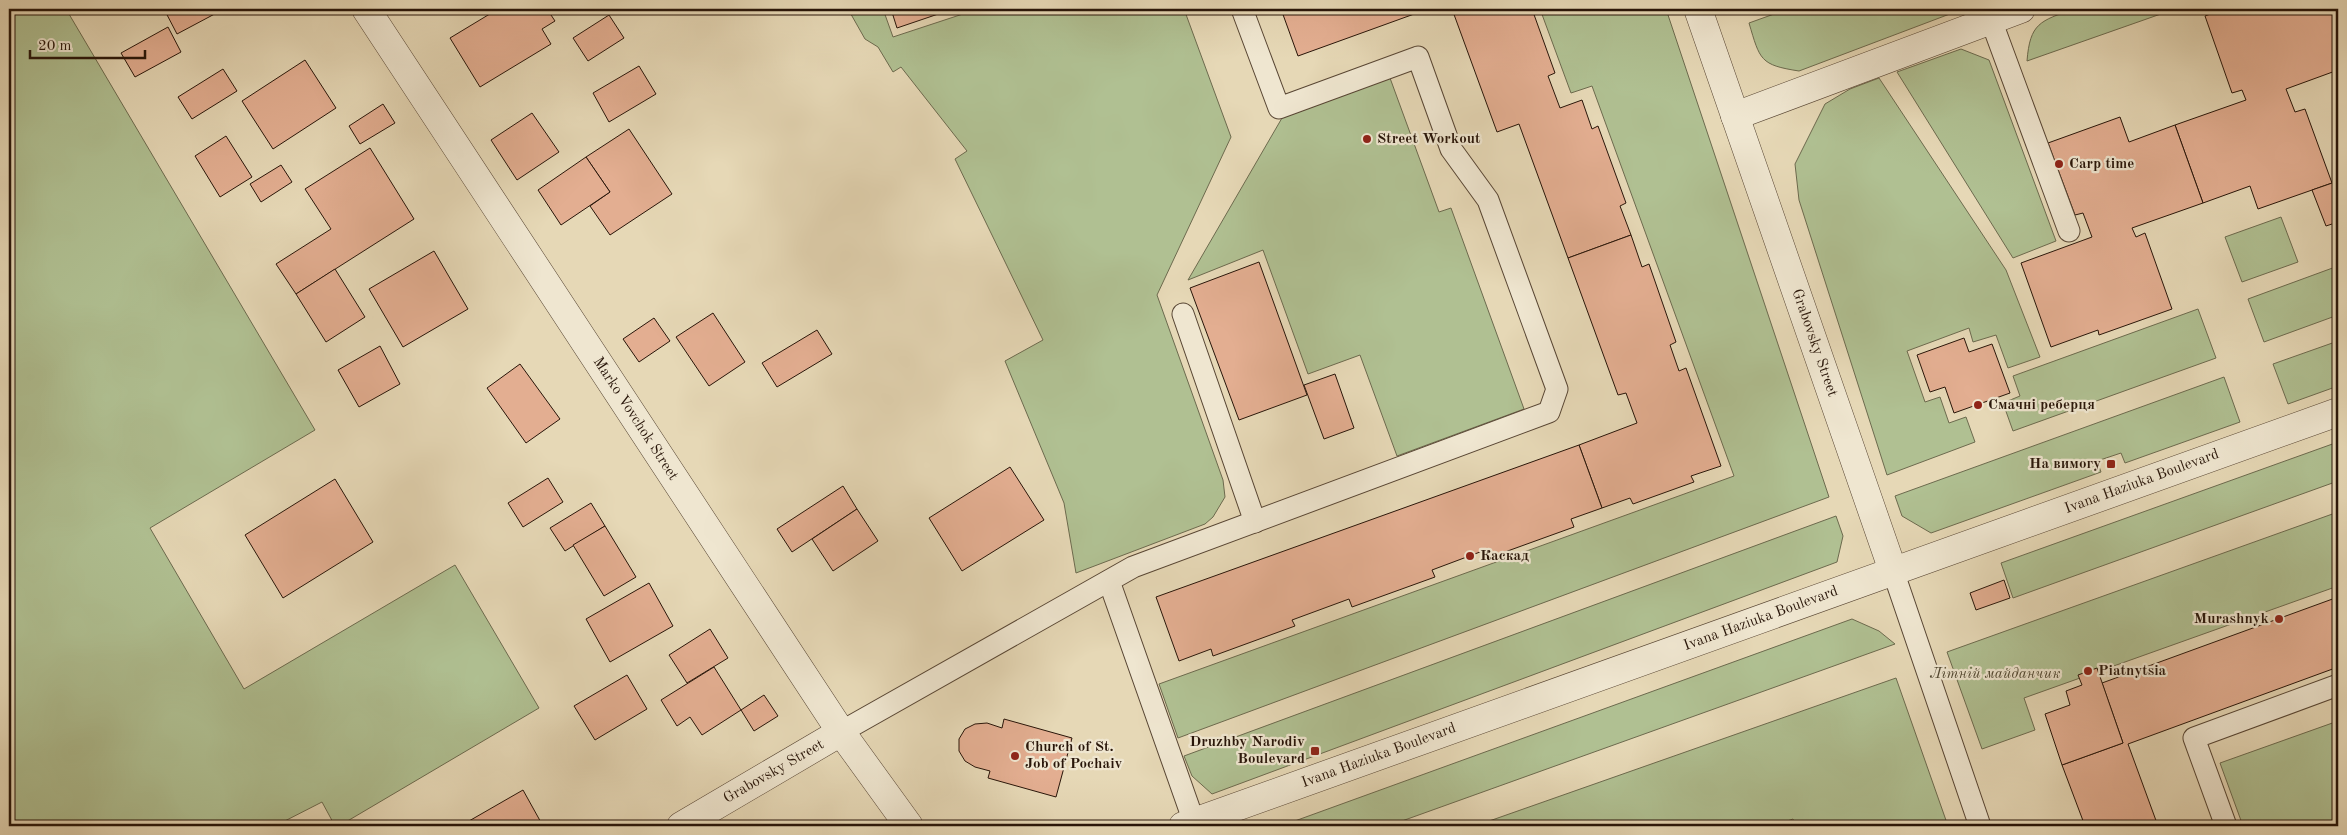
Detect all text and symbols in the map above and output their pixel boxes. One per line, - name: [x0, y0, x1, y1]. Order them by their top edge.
- scale bar: [30, 28, 145, 60]
- text: 20 m: [38, 39, 72, 54]
- place label: Street Workout: [1377, 132, 1481, 147]
- marker: Street Workout: [1361, 133, 1373, 145]
- place label: Carp time: [2069, 157, 2134, 172]
- marker: Carp time: [2053, 158, 2065, 170]
- street label: Grabovsky Street: [1789, 287, 1839, 399]
- street label: Marko Vovchok Street: [590, 355, 680, 483]
- place label: Смачні реберця: [1988, 398, 2095, 413]
- marker: Смачні реберця: [1972, 399, 1984, 411]
- street label: Ivana Haziuka Boulevard: [2063, 447, 2221, 517]
- place label: На вимогу: [2029, 457, 2101, 472]
- marker: На вимогу: [2105, 458, 2117, 470]
- place label: Каскад: [1480, 549, 1529, 564]
- marker: Каскад: [1464, 550, 1476, 562]
- street label: Ivana Haziuka Boulevard: [1682, 584, 1840, 654]
- place label: Murashnyk: [2194, 612, 2270, 627]
- marker: Murashnyk: [2273, 613, 2285, 625]
- place label: Piatnytsia: [2098, 664, 2167, 679]
- marker: Piatnytsia: [2082, 665, 2094, 677]
- park label: Літній майданчик: [1930, 667, 2060, 682]
- street label: Ivana Haziuka Boulevard: [1300, 721, 1458, 791]
- place label: Druzhby Narodiv Boulevard: [1190, 735, 1305, 767]
- street label: Grabovsky Street: [721, 737, 827, 807]
- place label: Church of St. Job of Pochaiv: [1025, 740, 1123, 772]
- marker: Druzhby Narodiv Boulevard: [1309, 745, 1321, 757]
- marker: Church of St. Job of Pochaiv: [1009, 750, 1021, 762]

